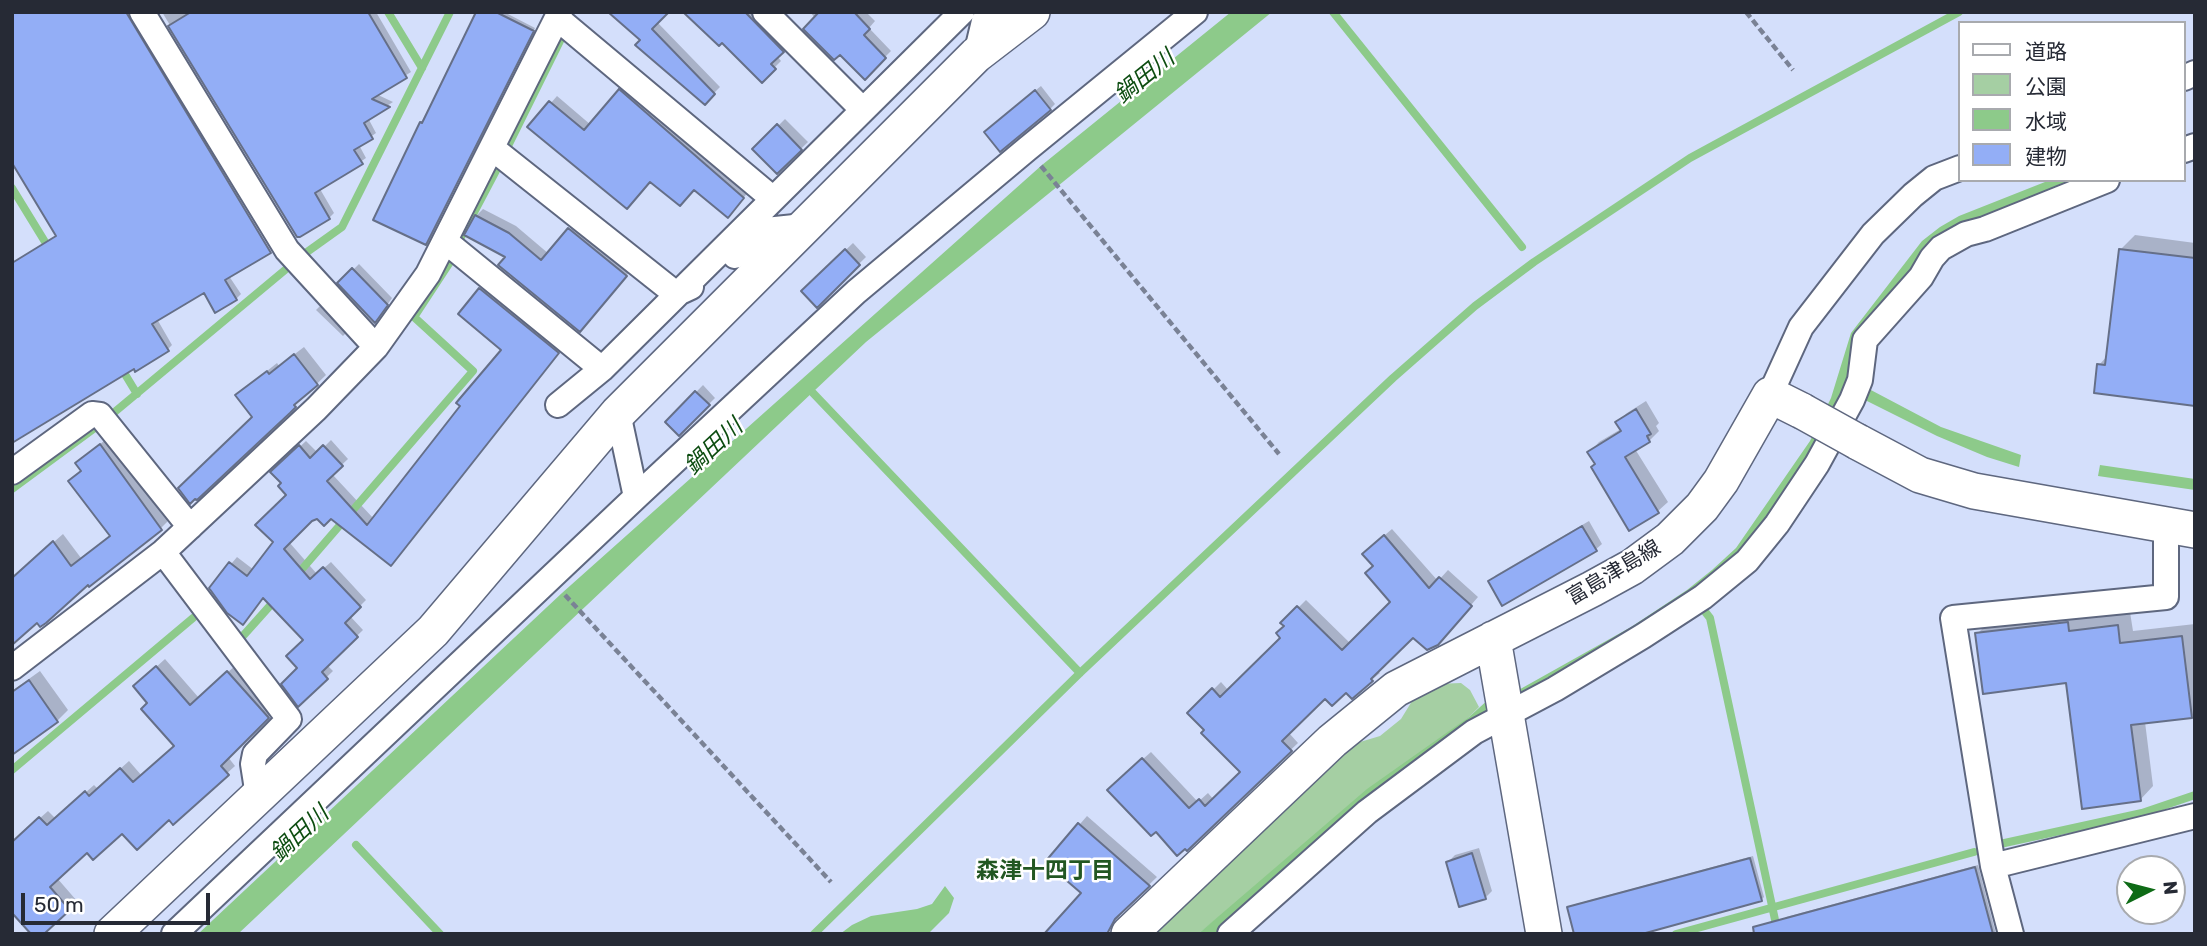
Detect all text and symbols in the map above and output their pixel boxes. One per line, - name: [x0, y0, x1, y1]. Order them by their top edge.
- legend: [1958, 21, 2186, 182]
- text: 道路: [2025, 39, 2067, 64]
- water label: 鍋田川: [1110, 45, 1180, 109]
- text: 公園: [2025, 74, 2067, 99]
- text: 水域: [2025, 109, 2067, 134]
- text: 建物: [2025, 144, 2067, 169]
- water label: 鍋田川: [679, 413, 749, 481]
- street label: 富島津島線: [1563, 535, 1665, 611]
- water label: 鍋田川: [265, 800, 335, 868]
- north arrow: [2116, 855, 2186, 925]
- district label: 森津十四丁目: [976, 857, 1114, 885]
- scale bar: [24, 880, 214, 924]
- text: N: [2158, 880, 2183, 896]
- text: 50 m: [34, 892, 84, 917]

